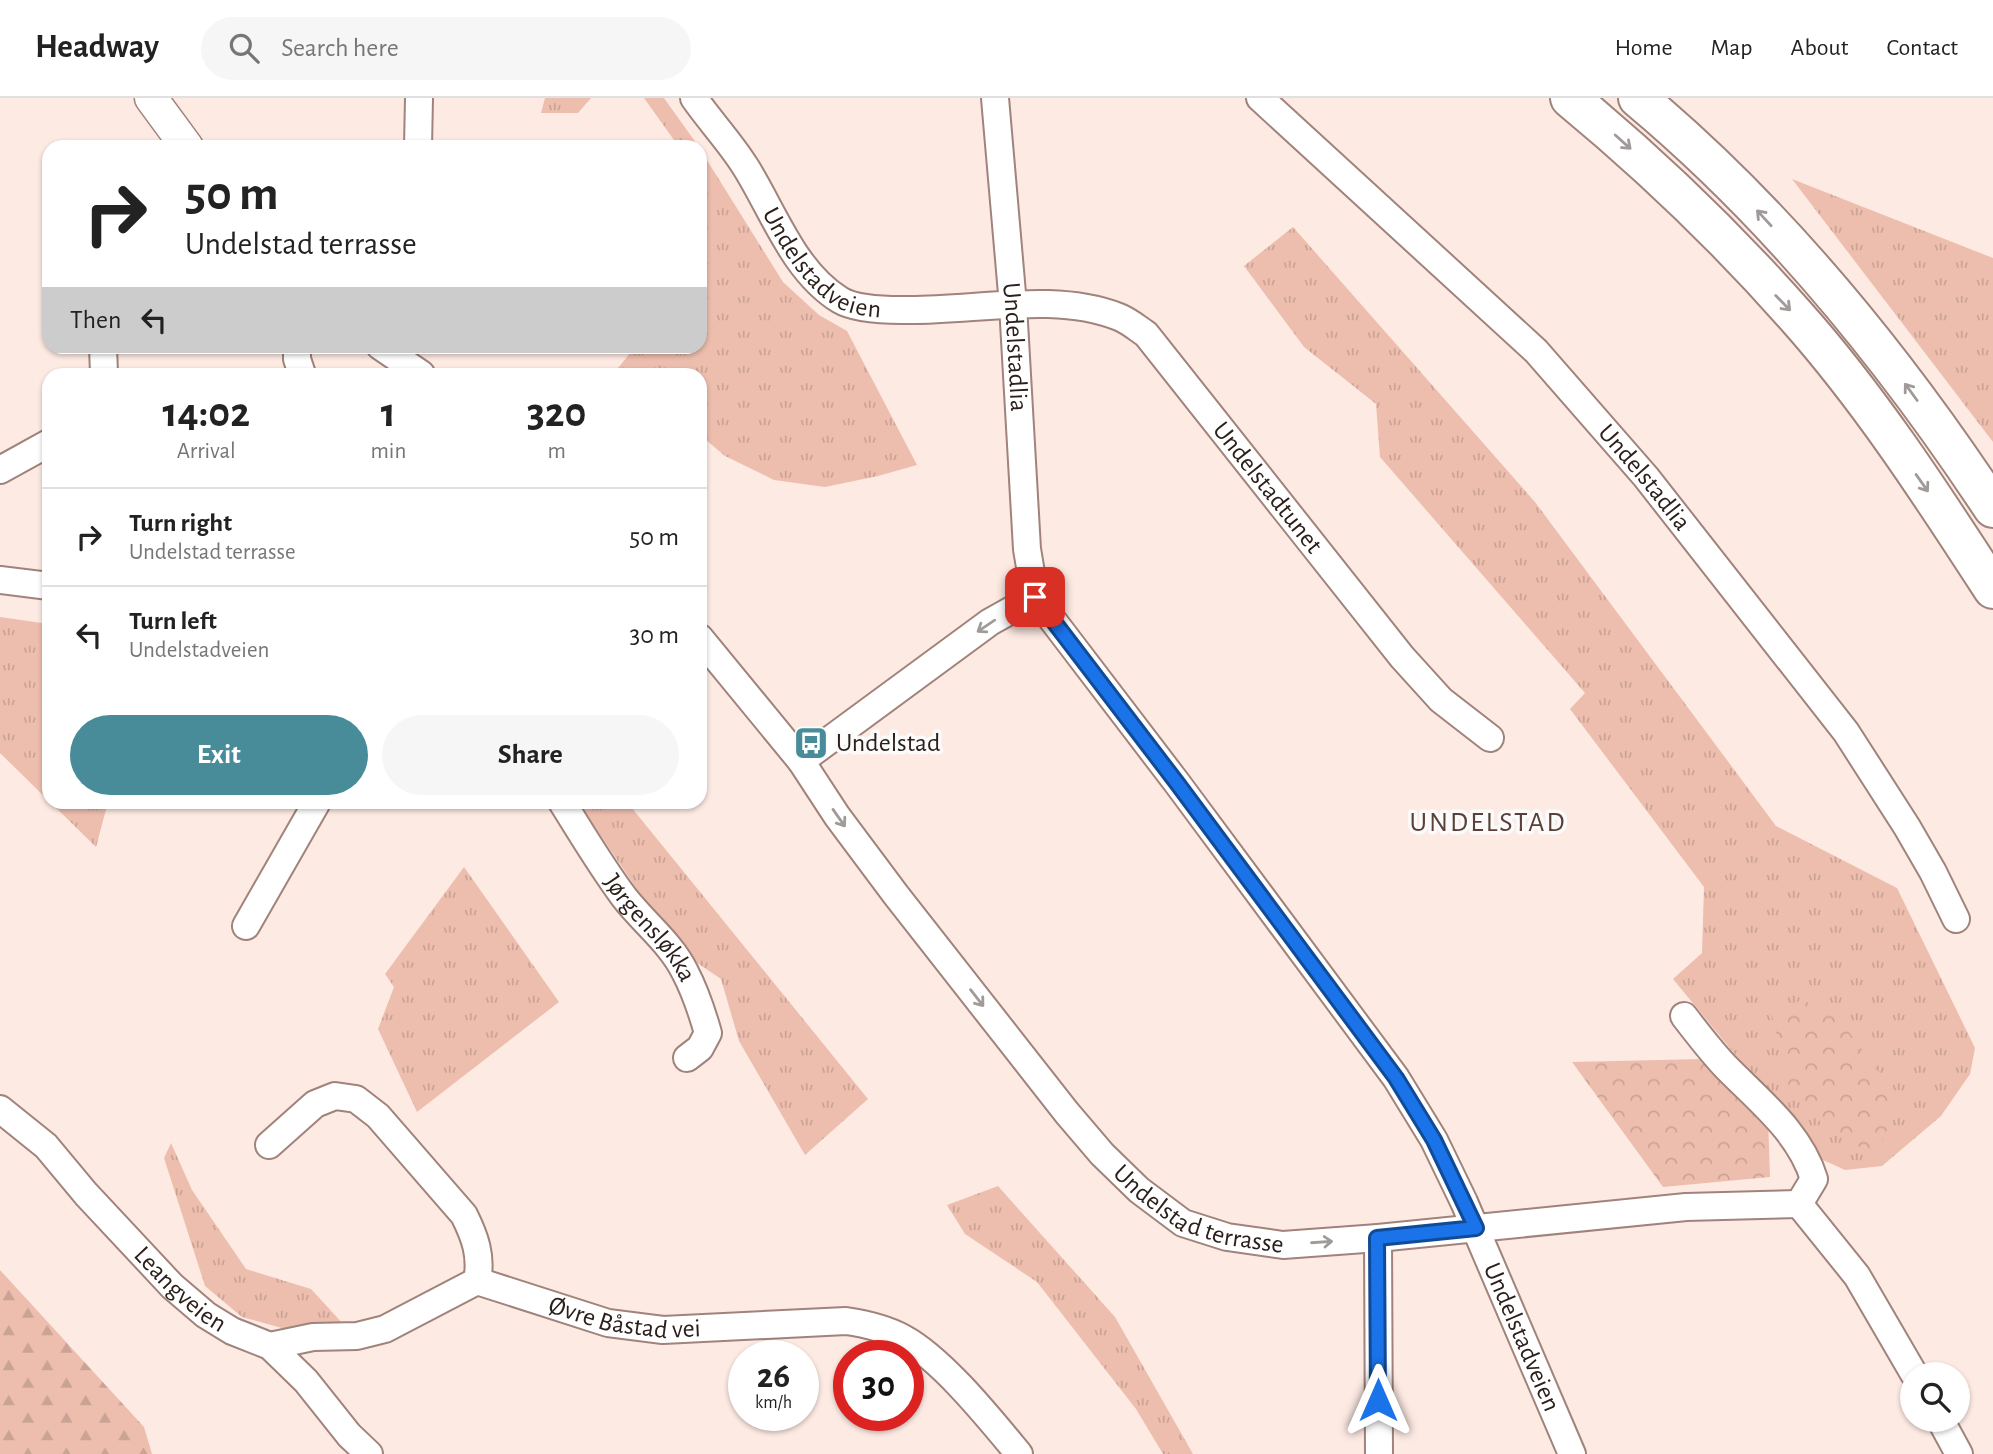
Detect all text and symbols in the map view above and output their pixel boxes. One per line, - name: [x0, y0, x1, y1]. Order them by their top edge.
- search box: [201, 17, 691, 80]
- icon: search: [225, 29, 263, 67]
- text: Headway: [35, 31, 159, 64]
- text: Search here: [281, 35, 399, 61]
- text: Home: [1615, 36, 1673, 60]
- text: Map: [1711, 36, 1753, 60]
- text: About: [1791, 36, 1848, 60]
- text: Contact: [1886, 36, 1958, 60]
- one-way arrow: [1613, 134, 1631, 150]
- icon: right: [70, 168, 161, 259]
- text: 50 m: [185, 170, 279, 219]
- street label: Undelstadveien: [758, 203, 882, 322]
- one-way arrow: [1756, 210, 1773, 227]
- text: Undelstad terrasse: [185, 228, 417, 260]
- street label: Undelstadlia: [998, 282, 1032, 412]
- one-way arrow: [1775, 294, 1792, 311]
- icon: left: [135, 301, 173, 339]
- text: Then: [70, 307, 121, 333]
- one-way arrow: [1904, 383, 1919, 402]
- text: 14:02: [162, 392, 250, 434]
- text: 1: [381, 392, 396, 434]
- text: 320: [527, 392, 587, 434]
- street label: Undelstadtunet: [1208, 417, 1327, 558]
- street label: Undelstadlia: [1593, 419, 1696, 535]
- text: Arrival: [177, 440, 236, 463]
- text: min: [370, 440, 406, 463]
- text: m: [547, 440, 566, 463]
- one-way arrow: [1915, 473, 1930, 492]
- text: Turn right: [129, 510, 232, 536]
- icon: right: [70, 518, 108, 556]
- text: 50 m: [629, 524, 679, 550]
- text: Undelstad terrasse: [129, 541, 296, 564]
- pin: [1005, 567, 1065, 627]
- icon: arrive: [1016, 578, 1054, 616]
- text: Turn left: [129, 608, 217, 634]
- icon: left: [70, 616, 108, 654]
- one-way arrow: [977, 618, 996, 633]
- text: 30 m: [629, 622, 679, 648]
- text: Undelstadveien: [129, 639, 269, 662]
- button: Exit: [70, 715, 368, 795]
- button: Share: [382, 715, 679, 795]
- bus stop icon: Undelstad: [792, 724, 830, 762]
- place label: Undelstad: [836, 730, 940, 756]
- one-way arrow: [832, 808, 846, 827]
- district label: UNDELSTAD: [1409, 809, 1567, 837]
- street label: Jørgensløkka: [599, 869, 701, 986]
- one-way arrow: [970, 989, 985, 1007]
- street label: Undelstad terrasse: [1108, 1160, 1285, 1258]
- one-way arrow: [1311, 1235, 1333, 1248]
- street label: Leangveien: [129, 1241, 231, 1337]
- street label: Undelstadveien: [1479, 1259, 1565, 1415]
- street label: Øvre Båstad vei: [545, 1292, 701, 1343]
- speed limit sign: 30: [833, 1340, 924, 1431]
- text: 26: [757, 1359, 790, 1394]
- map controls: [1900, 1362, 1970, 1432]
- button: search: [1900, 1362, 1970, 1432]
- position arrow: [1341, 1363, 1415, 1437]
- text: km/h: [755, 1394, 792, 1412]

